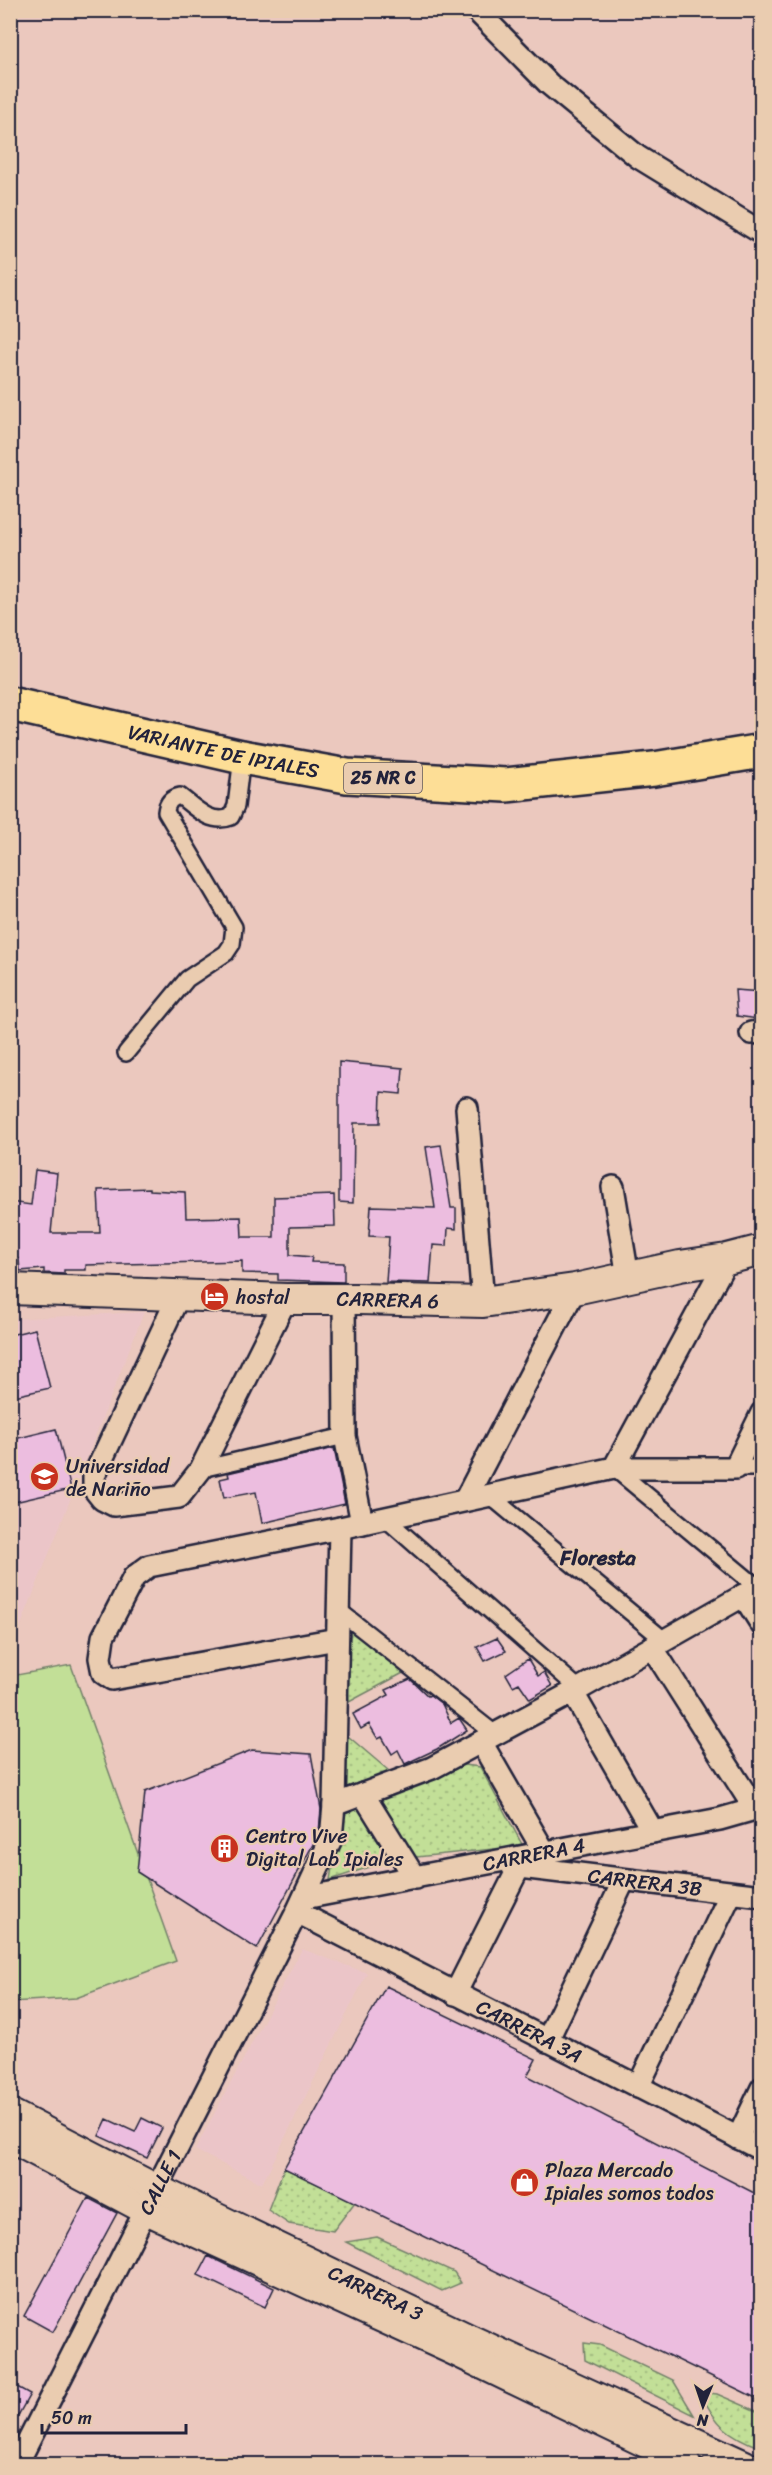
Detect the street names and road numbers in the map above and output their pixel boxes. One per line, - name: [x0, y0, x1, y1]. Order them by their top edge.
- street label: VARIANTE DE IPIALES: [125, 714, 323, 788]
- road number: 25 NR C: [344, 763, 422, 793]
- street label: CARRERA 6: [337, 1282, 439, 1318]
- street label: CARRERA 4: [480, 1827, 588, 1881]
- street label: CARRERA 3B: [586, 1858, 704, 1906]
- street label: CARRERA 3A: [470, 1989, 589, 2073]
- street label: CALLE 1: [129, 2143, 191, 2221]
- street label: CARRERA 3: [322, 2255, 429, 2331]

